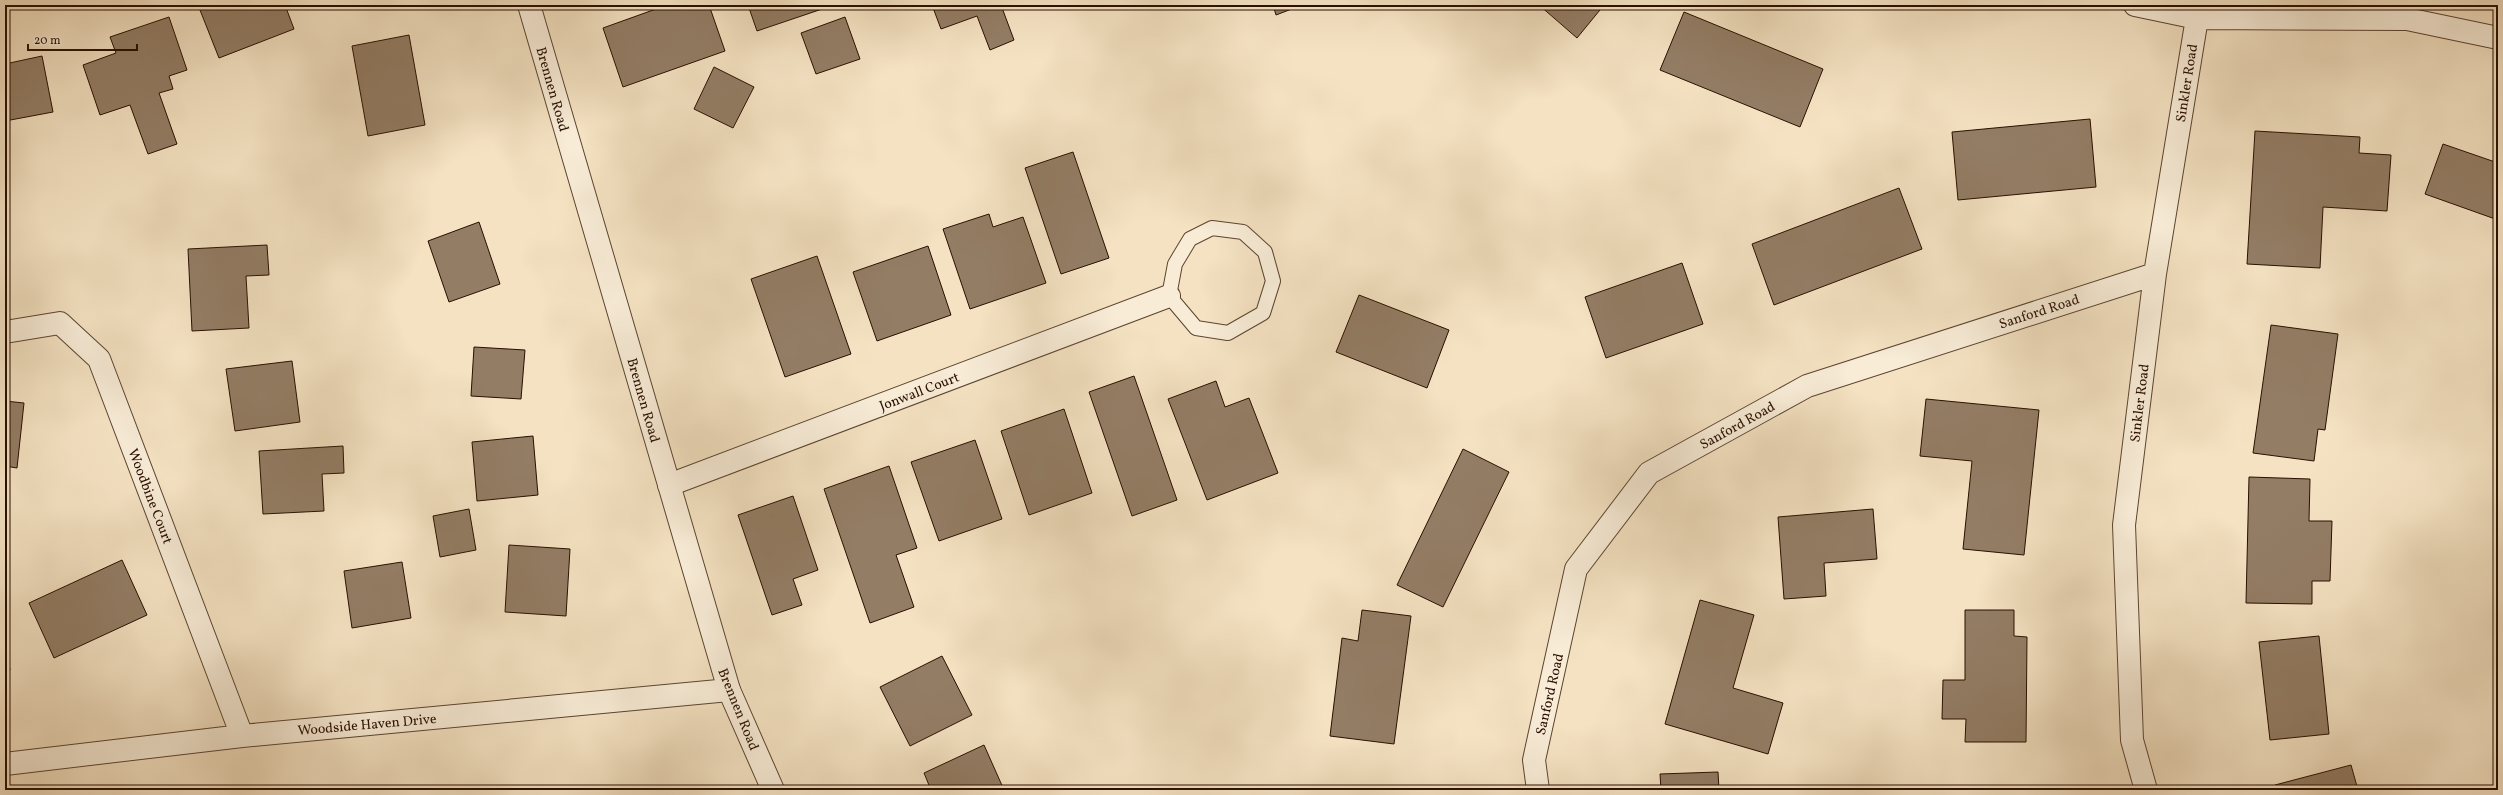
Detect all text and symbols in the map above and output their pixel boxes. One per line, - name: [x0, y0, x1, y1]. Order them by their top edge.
- scale bar: [28, 26, 137, 52]
- text: 20 m: [34, 33, 61, 49]
- street label: Sinkler Road: [2172, 43, 2203, 124]
- street label: Brennen Road: [530, 45, 573, 134]
- street label: Sanford Road: [1997, 290, 2082, 334]
- street label: Brennen Road: [621, 356, 664, 445]
- street label: Sinkler Road: [2126, 363, 2155, 444]
- street label: Jonwall Court: [877, 368, 962, 416]
- street label: Sanford Road: [1697, 398, 1779, 455]
- street label: Woodbine Court: [123, 446, 177, 547]
- street label: Sanford Road: [1532, 651, 1569, 737]
- street label: Brennen Road: [712, 666, 763, 754]
- street label: Woodside Haven Drive: [297, 710, 438, 741]

